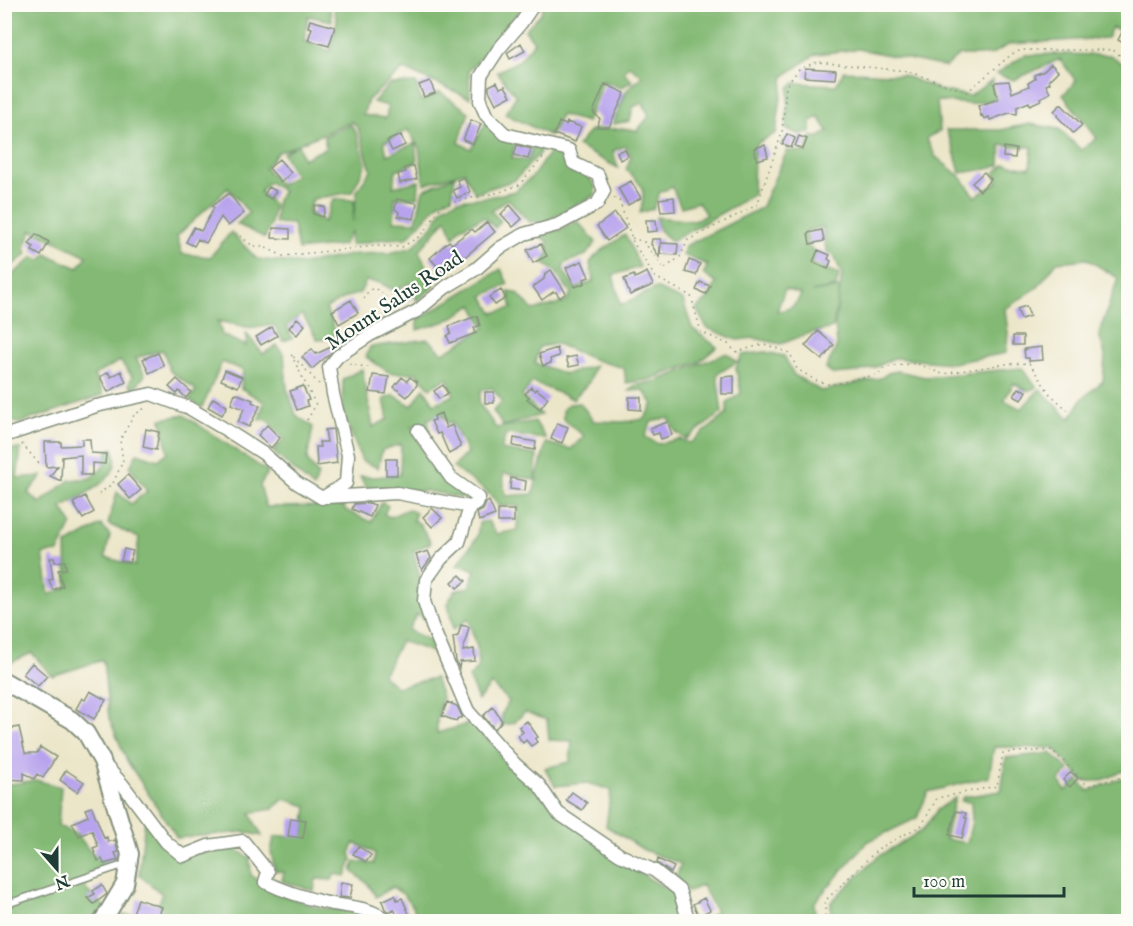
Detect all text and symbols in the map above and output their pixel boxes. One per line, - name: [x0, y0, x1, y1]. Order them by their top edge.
- street label: Mount Salus Road: [321, 245, 470, 357]
- north arrow: [27, 839, 87, 899]
- scale bar: [914, 860, 1064, 898]
- text: N: [51, 869, 73, 893]
- text: 100 m: [923, 871, 965, 894]

